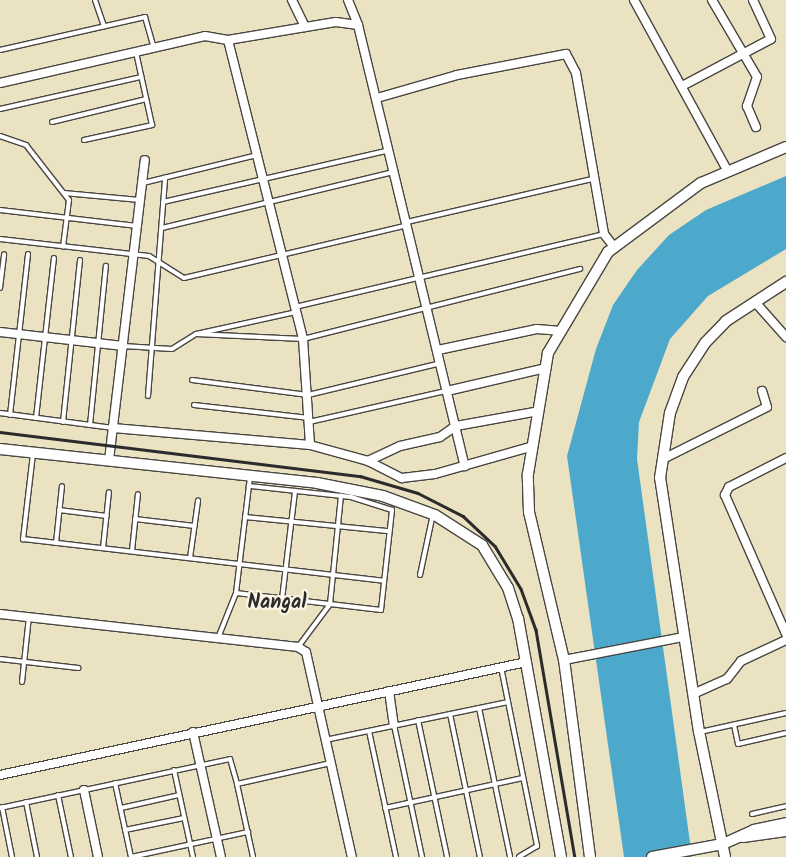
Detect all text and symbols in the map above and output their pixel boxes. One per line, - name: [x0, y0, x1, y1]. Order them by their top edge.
- district label: Nangal: [247, 591, 307, 615]

